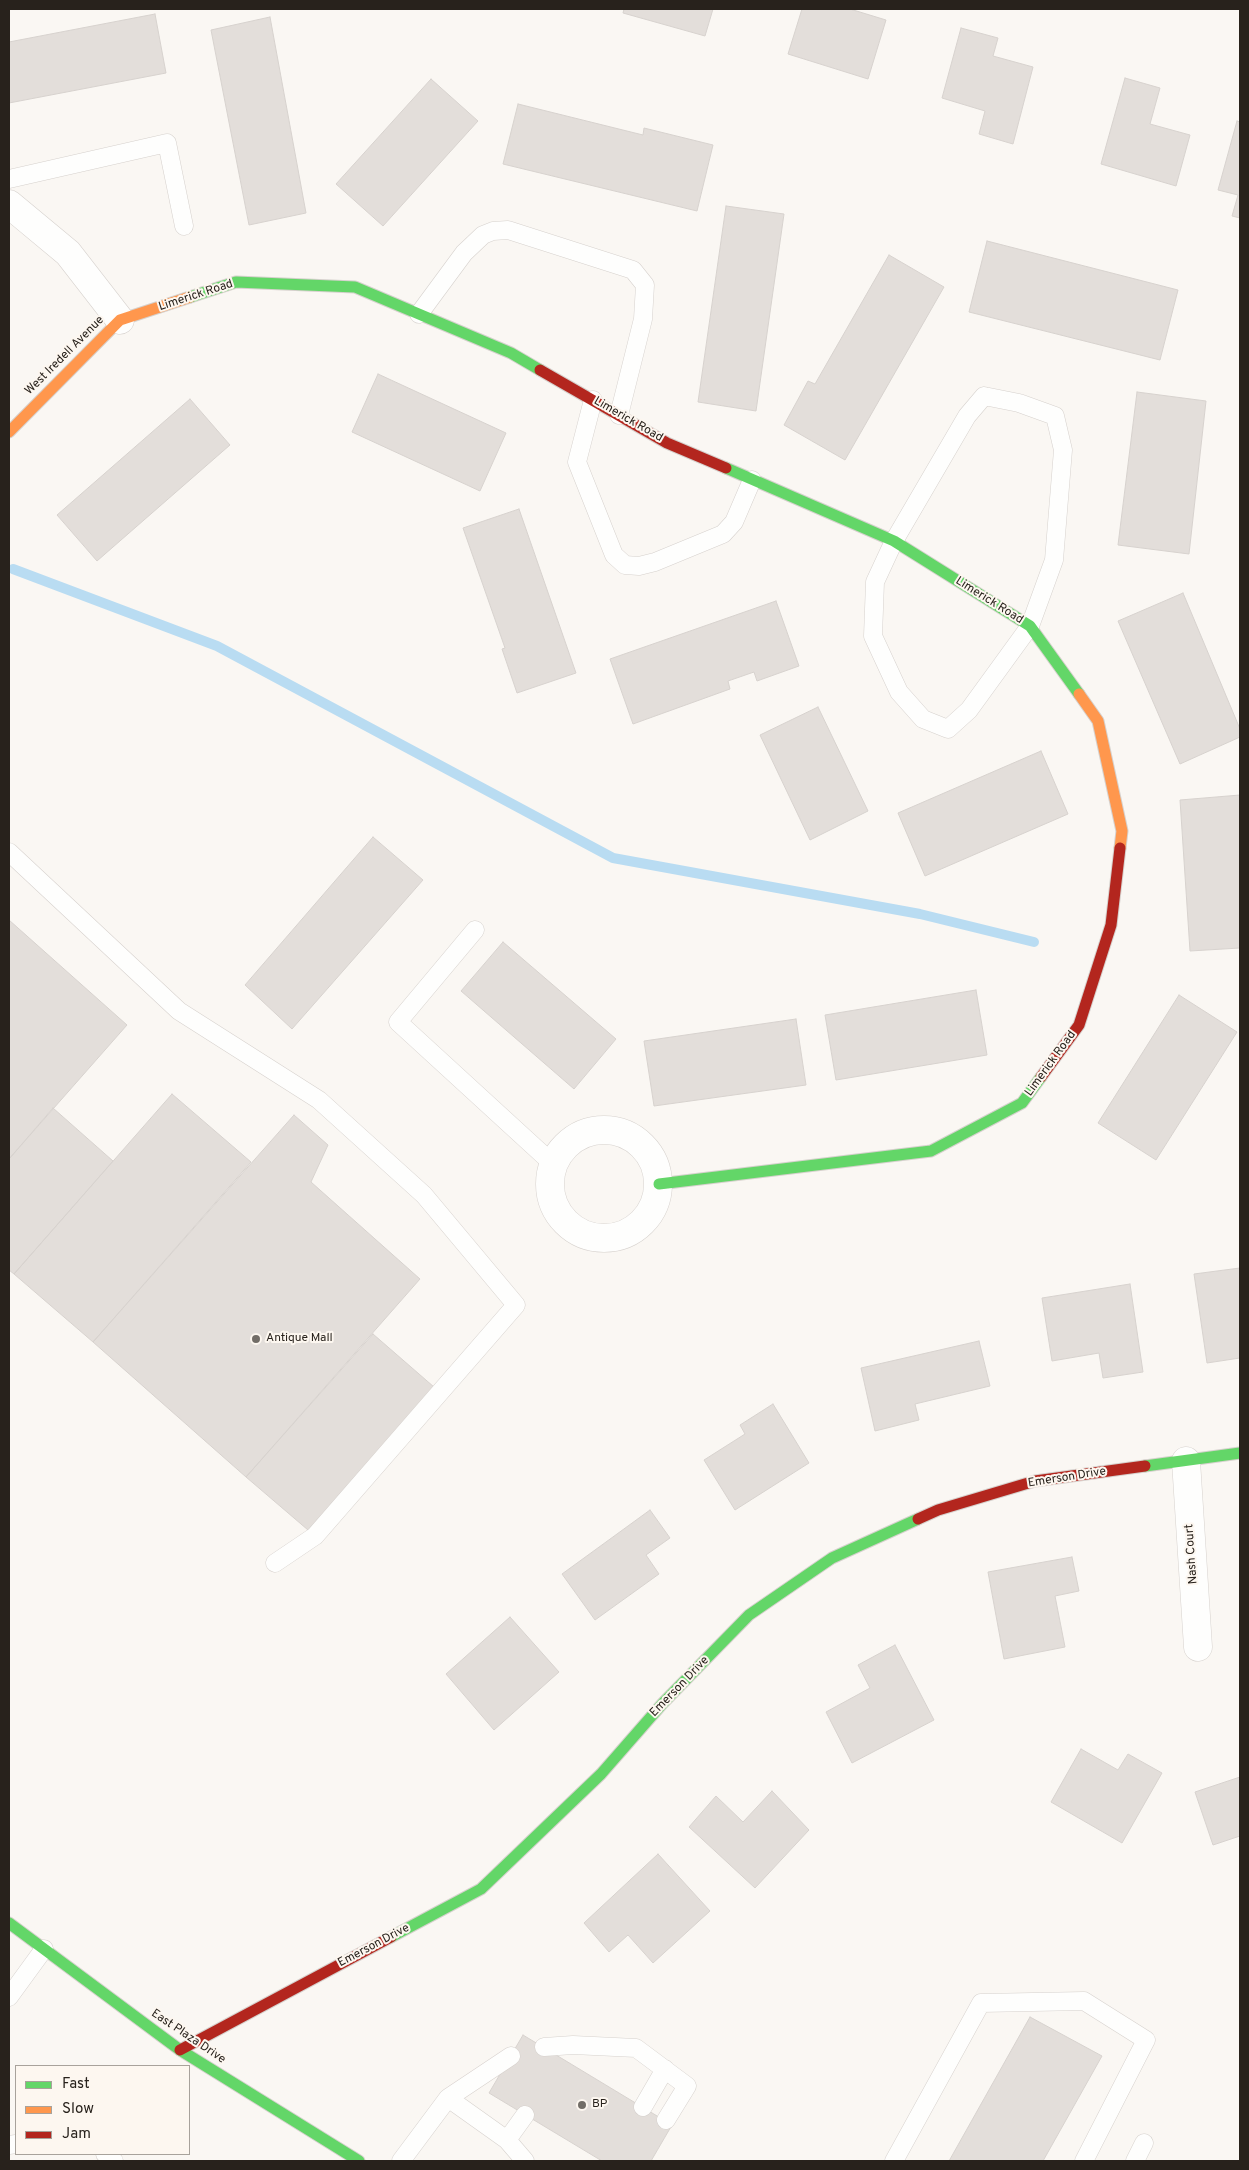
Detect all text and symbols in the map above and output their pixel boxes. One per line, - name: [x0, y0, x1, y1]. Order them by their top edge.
- street label: Limerick Road: [157, 277, 235, 315]
- street label: West Iredell Avenue: [22, 313, 108, 399]
- street label: Limerick Road: [591, 394, 665, 446]
- street label: Limerick Road: [952, 574, 1026, 628]
- street label: Limerick Road: [1022, 1028, 1080, 1100]
- place label: Antique Mall: [266, 1332, 333, 1346]
- marker: Antique Mall: [250, 1333, 262, 1345]
- street label: Emerson Drive: [1027, 1465, 1107, 1491]
- street label: Nash Court: [1183, 1523, 1201, 1585]
- street label: Emerson Drive: [647, 1654, 713, 1720]
- street label: Emerson Drive: [336, 1921, 412, 1971]
- street label: East Plaza Drive: [148, 2007, 228, 2067]
- legend: [15, 2065, 190, 2155]
- text: Fast: [62, 2075, 90, 2094]
- place label: BP: [592, 2098, 607, 2112]
- marker: BP: [576, 2099, 588, 2111]
- text: Slow: [62, 2100, 94, 2119]
- text: Jam: [62, 2125, 91, 2144]

